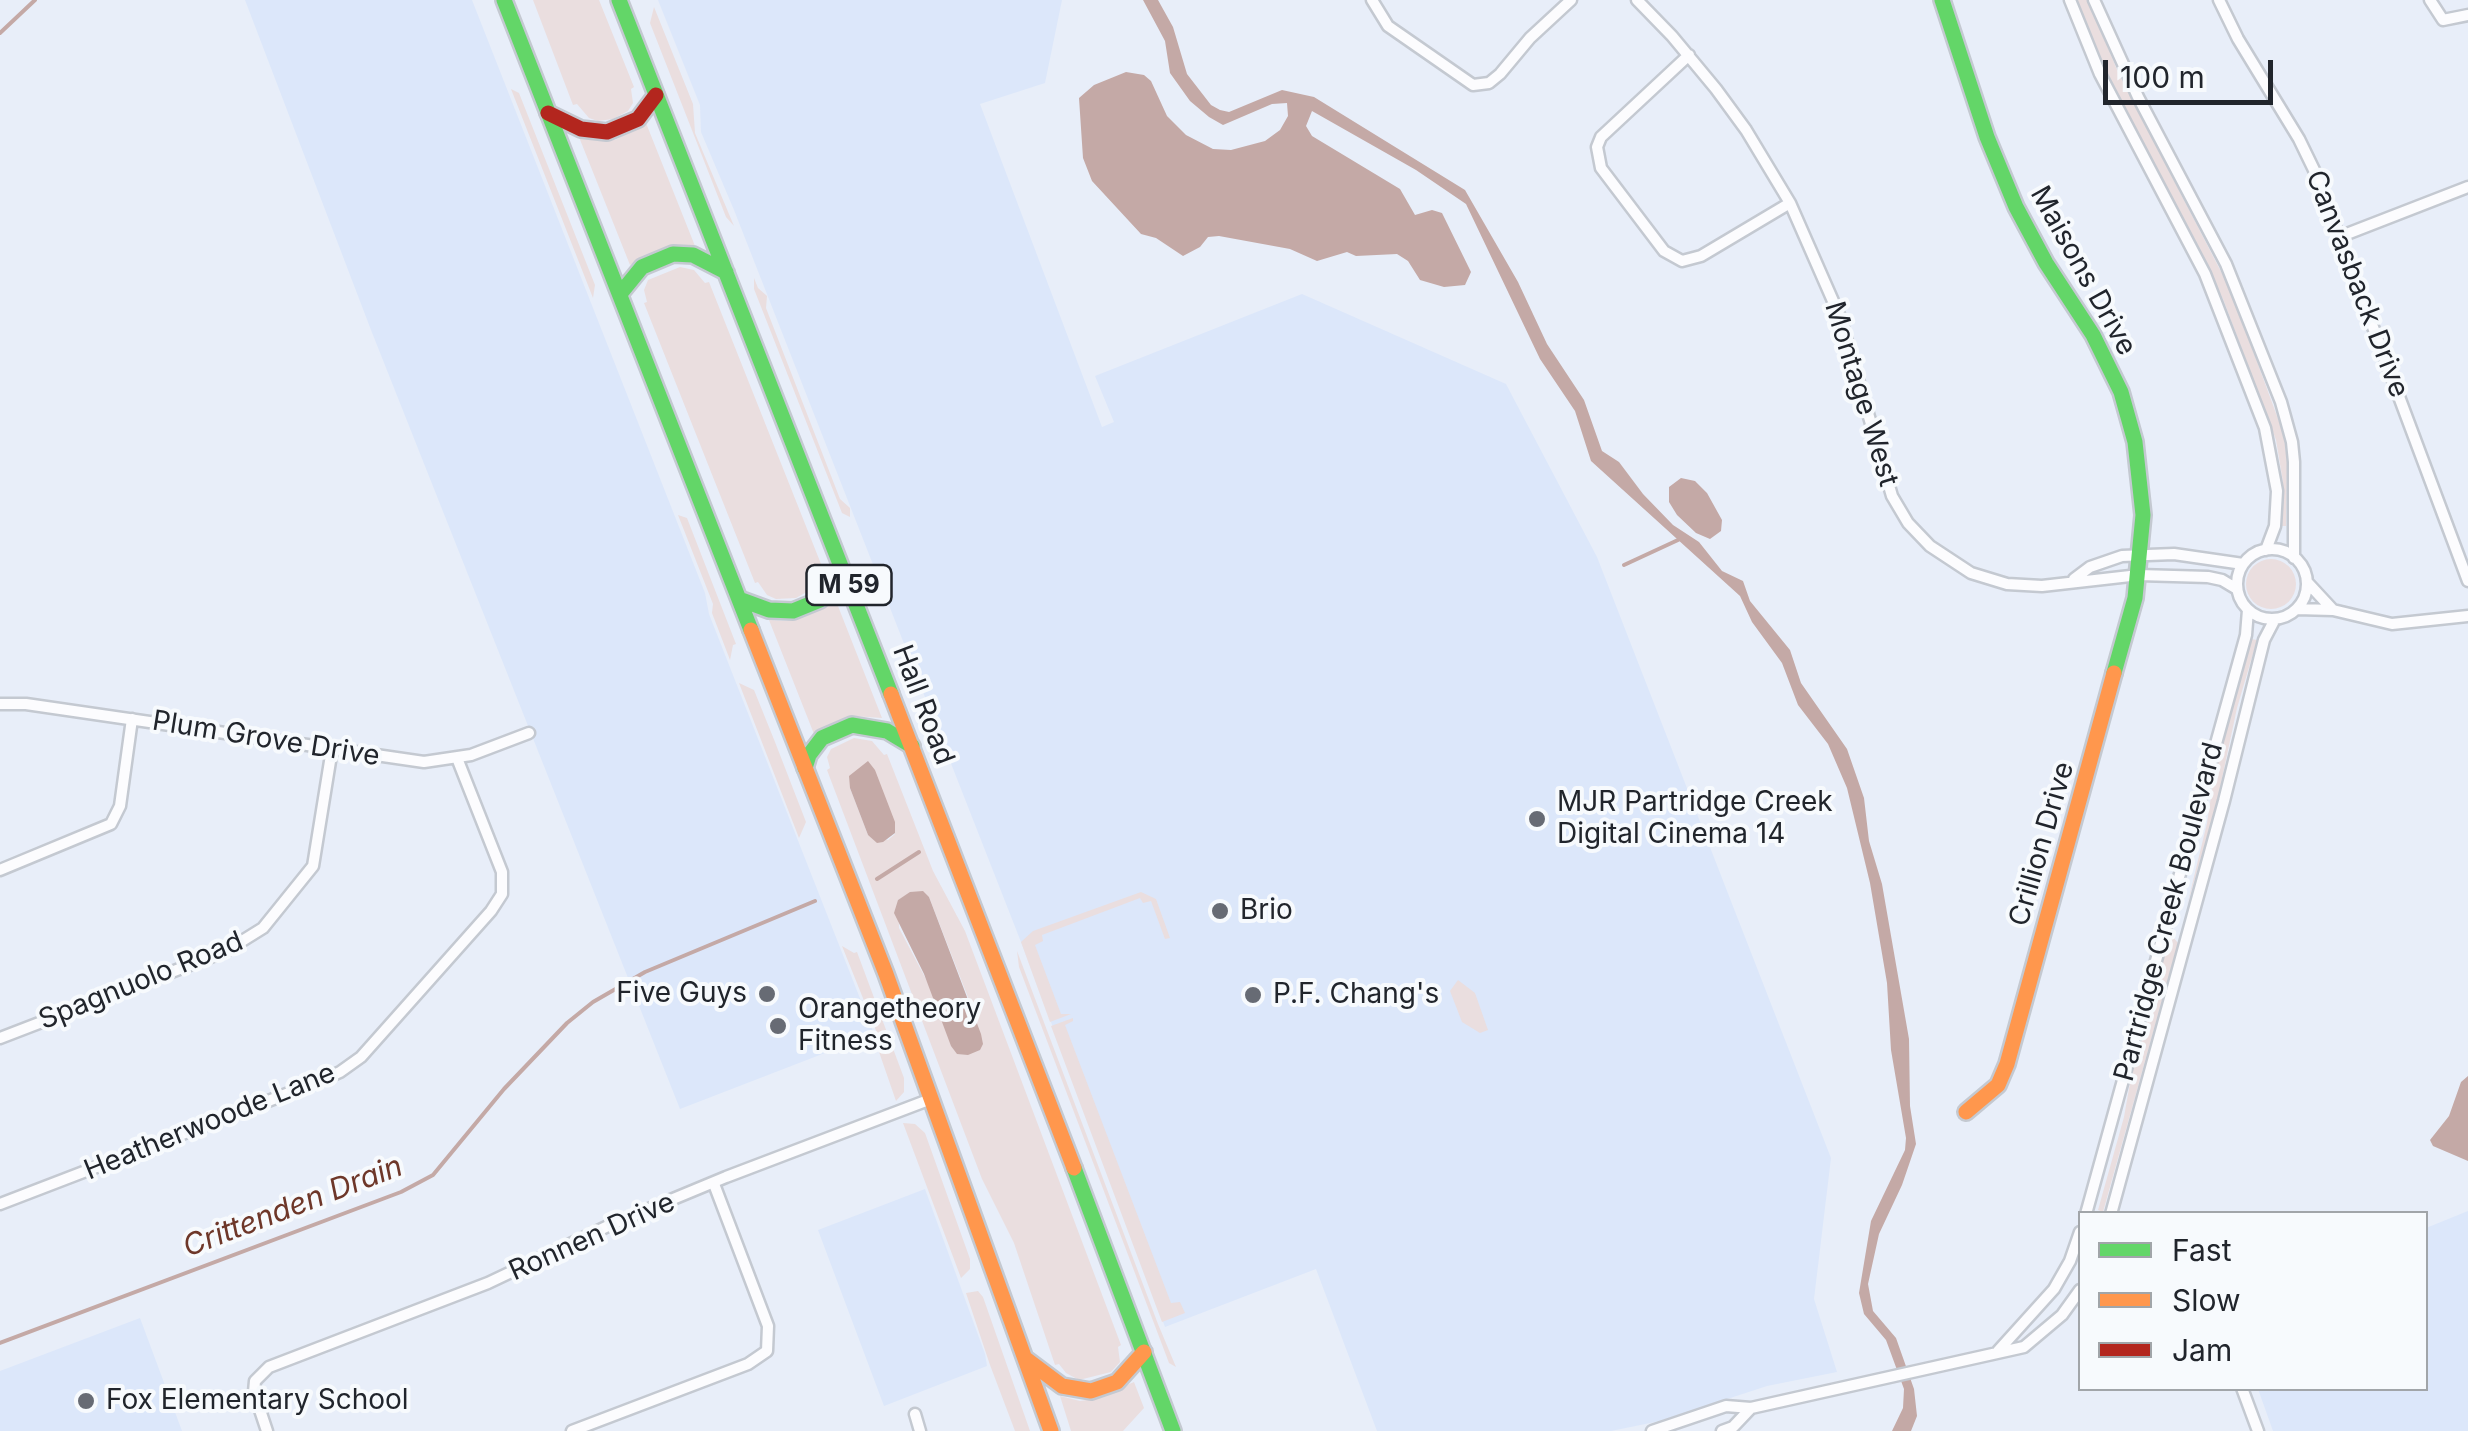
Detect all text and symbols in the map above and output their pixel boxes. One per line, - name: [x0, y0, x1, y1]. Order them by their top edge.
- scale bar: [2108, 40, 2278, 102]
- text: 100 m: [2120, 59, 2205, 95]
- street label: Canvasback Drive: [2298, 166, 2416, 402]
- street label: Maisons Drive: [2023, 181, 2143, 361]
- street label: Montage West: [1817, 298, 1905, 490]
- road number: M 59: [806, 565, 892, 605]
- street label: Hall Road: [885, 640, 961, 770]
- street label: Plum Grove Drive: [150, 704, 382, 774]
- street label: Partridge Creek Boulevard: [2108, 739, 2230, 1085]
- street label: Crillion Drive: [2003, 758, 2081, 930]
- place label: MJR Partridge Creek Digital Cinema 14: [1557, 786, 1833, 852]
- marker: MJR Partridge Creek Digital Cinema 14: [1526, 808, 1548, 830]
- place label: Brio: [1240, 894, 1293, 928]
- marker: Brio: [1209, 900, 1231, 922]
- street label: Spagnuolo Road: [34, 925, 248, 1037]
- place label: Five Guys: [616, 977, 747, 1011]
- place label: P.F. Chang's: [1273, 978, 1439, 1012]
- marker: Five Guys: [756, 983, 778, 1005]
- marker: P.F. Chang's: [1242, 984, 1264, 1006]
- place label: Orangetheory Fitness: [798, 993, 981, 1059]
- marker: Orangetheory Fitness: [767, 1015, 789, 1037]
- street label: Heatherwoode Lane: [80, 1056, 340, 1188]
- water label: Crittenden Drain: [178, 1149, 408, 1265]
- street label: Ronnen Drive: [504, 1186, 680, 1288]
- legend: [2078, 1211, 2428, 1391]
- text: Fast: [2172, 1232, 2231, 1268]
- text: Slow: [2172, 1282, 2241, 1318]
- text: Jam: [2172, 1332, 2232, 1368]
- place label: Fox Elementary School: [106, 1384, 409, 1418]
- marker: Fox Elementary School: [75, 1390, 97, 1412]

